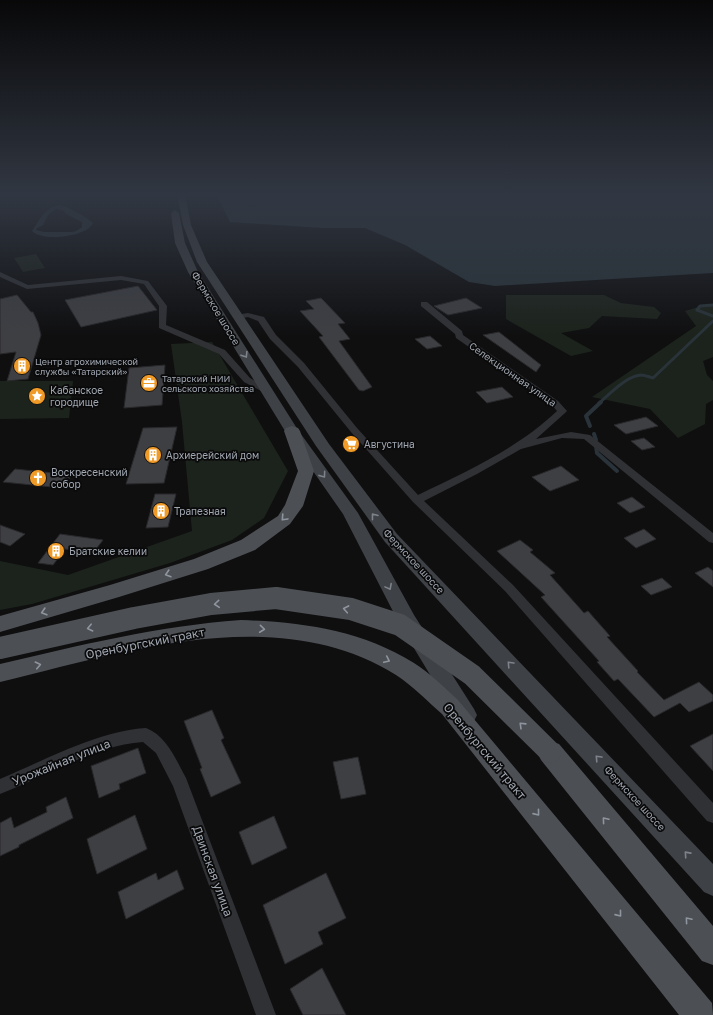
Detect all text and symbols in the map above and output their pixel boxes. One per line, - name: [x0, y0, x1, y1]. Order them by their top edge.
- street label: Фермское шоссе: [189, 269, 243, 347]
- street label: Селекционная улица: [467, 339, 559, 409]
- one-way arrow: [240, 351, 248, 358]
- building icon: Центр агрохимической службы «Татарский»: [12, 356, 32, 376]
- place label: Центр агрохимической службы «Татарский»: [35, 356, 138, 377]
- office icon: Татарский НИИ сельского хозяйства: [139, 373, 159, 393]
- place label: Татарский НИИ сельского хозяйства: [162, 373, 254, 394]
- place label: Кабанское городище: [50, 384, 103, 408]
- place icon: Кабанское городище: [27, 386, 47, 406]
- supermarket icon: Августина: [341, 434, 361, 454]
- place label: Августина: [364, 438, 415, 450]
- building icon: Архиерейский дом: [143, 445, 163, 465]
- place label: Архиерейский дом: [166, 449, 259, 461]
- place label: Воскресенский собор: [51, 466, 128, 490]
- church icon: Воскресенский собор: [28, 468, 48, 488]
- one-way arrow: [318, 471, 325, 478]
- building icon: Трапезная: [151, 501, 171, 521]
- place label: Трапезная: [174, 505, 226, 517]
- one-way arrow: [281, 513, 288, 521]
- one-way arrow: [372, 514, 379, 521]
- street label: Фермское шоссе: [381, 526, 447, 596]
- building icon: Братские келии: [46, 541, 66, 561]
- place label: Братские келии: [69, 545, 147, 557]
- one-way arrow: [165, 569, 172, 578]
- one-way arrow: [385, 583, 392, 590]
- one-way arrow: [214, 599, 221, 608]
- one-way arrow: [343, 605, 350, 613]
- one-way arrow: [40, 607, 47, 615]
- one-way arrow: [87, 623, 93, 631]
- street label: Оренбургский тракт: [84, 624, 206, 662]
- one-way arrow: [259, 624, 266, 633]
- one-way arrow: [383, 655, 391, 663]
- one-way arrow: [35, 661, 41, 669]
- one-way arrow: [507, 661, 514, 668]
- street label: Оренбургский тракт: [440, 700, 530, 802]
- one-way arrow: [519, 722, 527, 730]
- street label: Урожайная улица: [10, 735, 112, 789]
- one-way arrow: [596, 756, 603, 763]
- street label: Фермское шоссе: [602, 763, 668, 833]
- one-way arrow: [532, 809, 539, 816]
- one-way arrow: [603, 817, 610, 824]
- street label: Двинская улица: [190, 824, 236, 918]
- one-way arrow: [684, 851, 691, 859]
- one-way arrow: [614, 910, 621, 917]
- one-way arrow: [686, 917, 693, 924]

